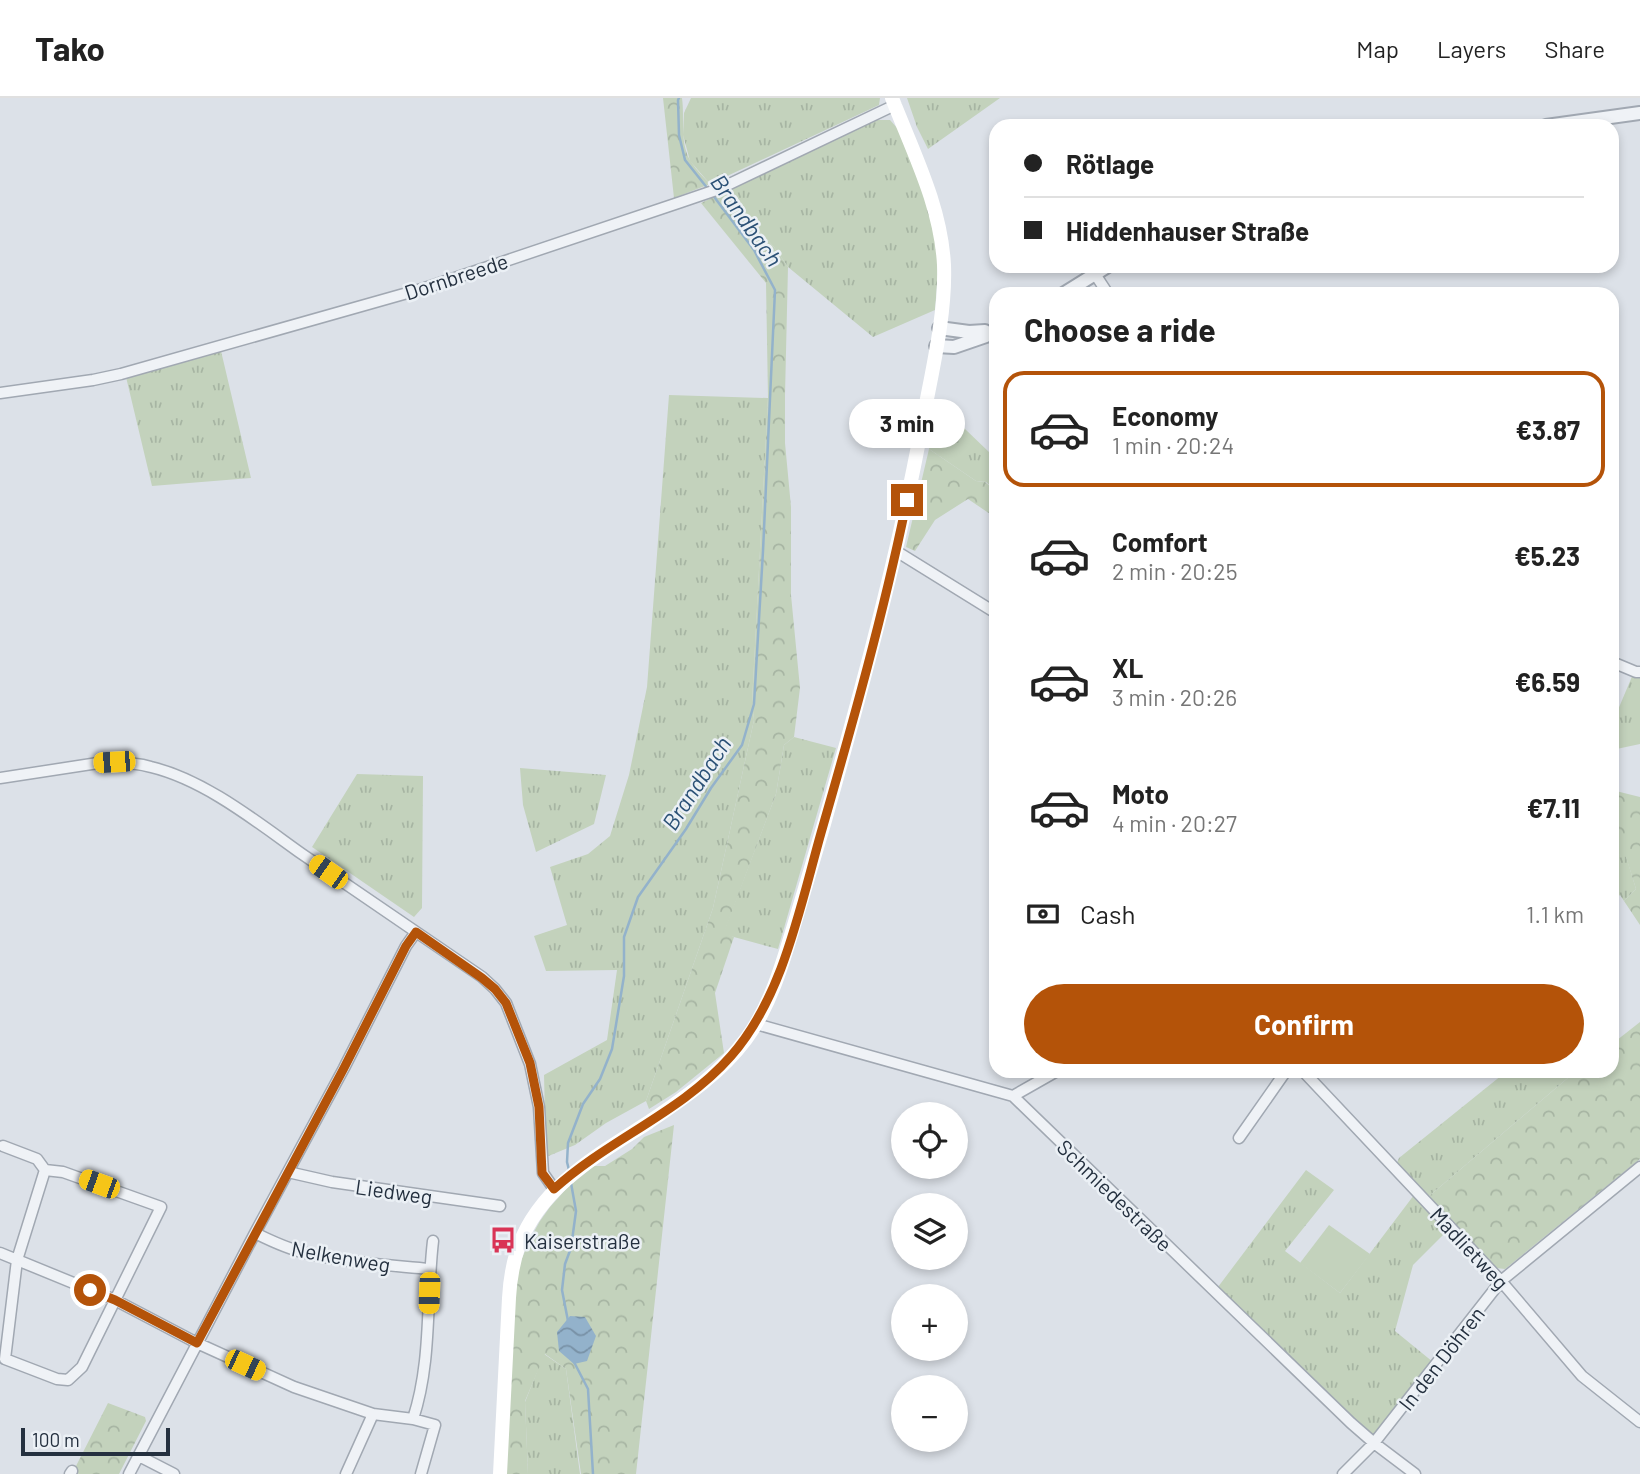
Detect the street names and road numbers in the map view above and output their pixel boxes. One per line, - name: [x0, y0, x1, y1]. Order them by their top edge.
- street label: Dornbreede: [401, 248, 511, 304]
- street label: Schmiedestraße: [1052, 1134, 1178, 1256]
- street label: Liedweg: [354, 1173, 434, 1209]
- street label: Madlietweg: [1426, 1202, 1514, 1294]
- street label: Nelkenweg: [290, 1235, 392, 1277]
- street label: In den Döhren: [1393, 1301, 1489, 1415]

